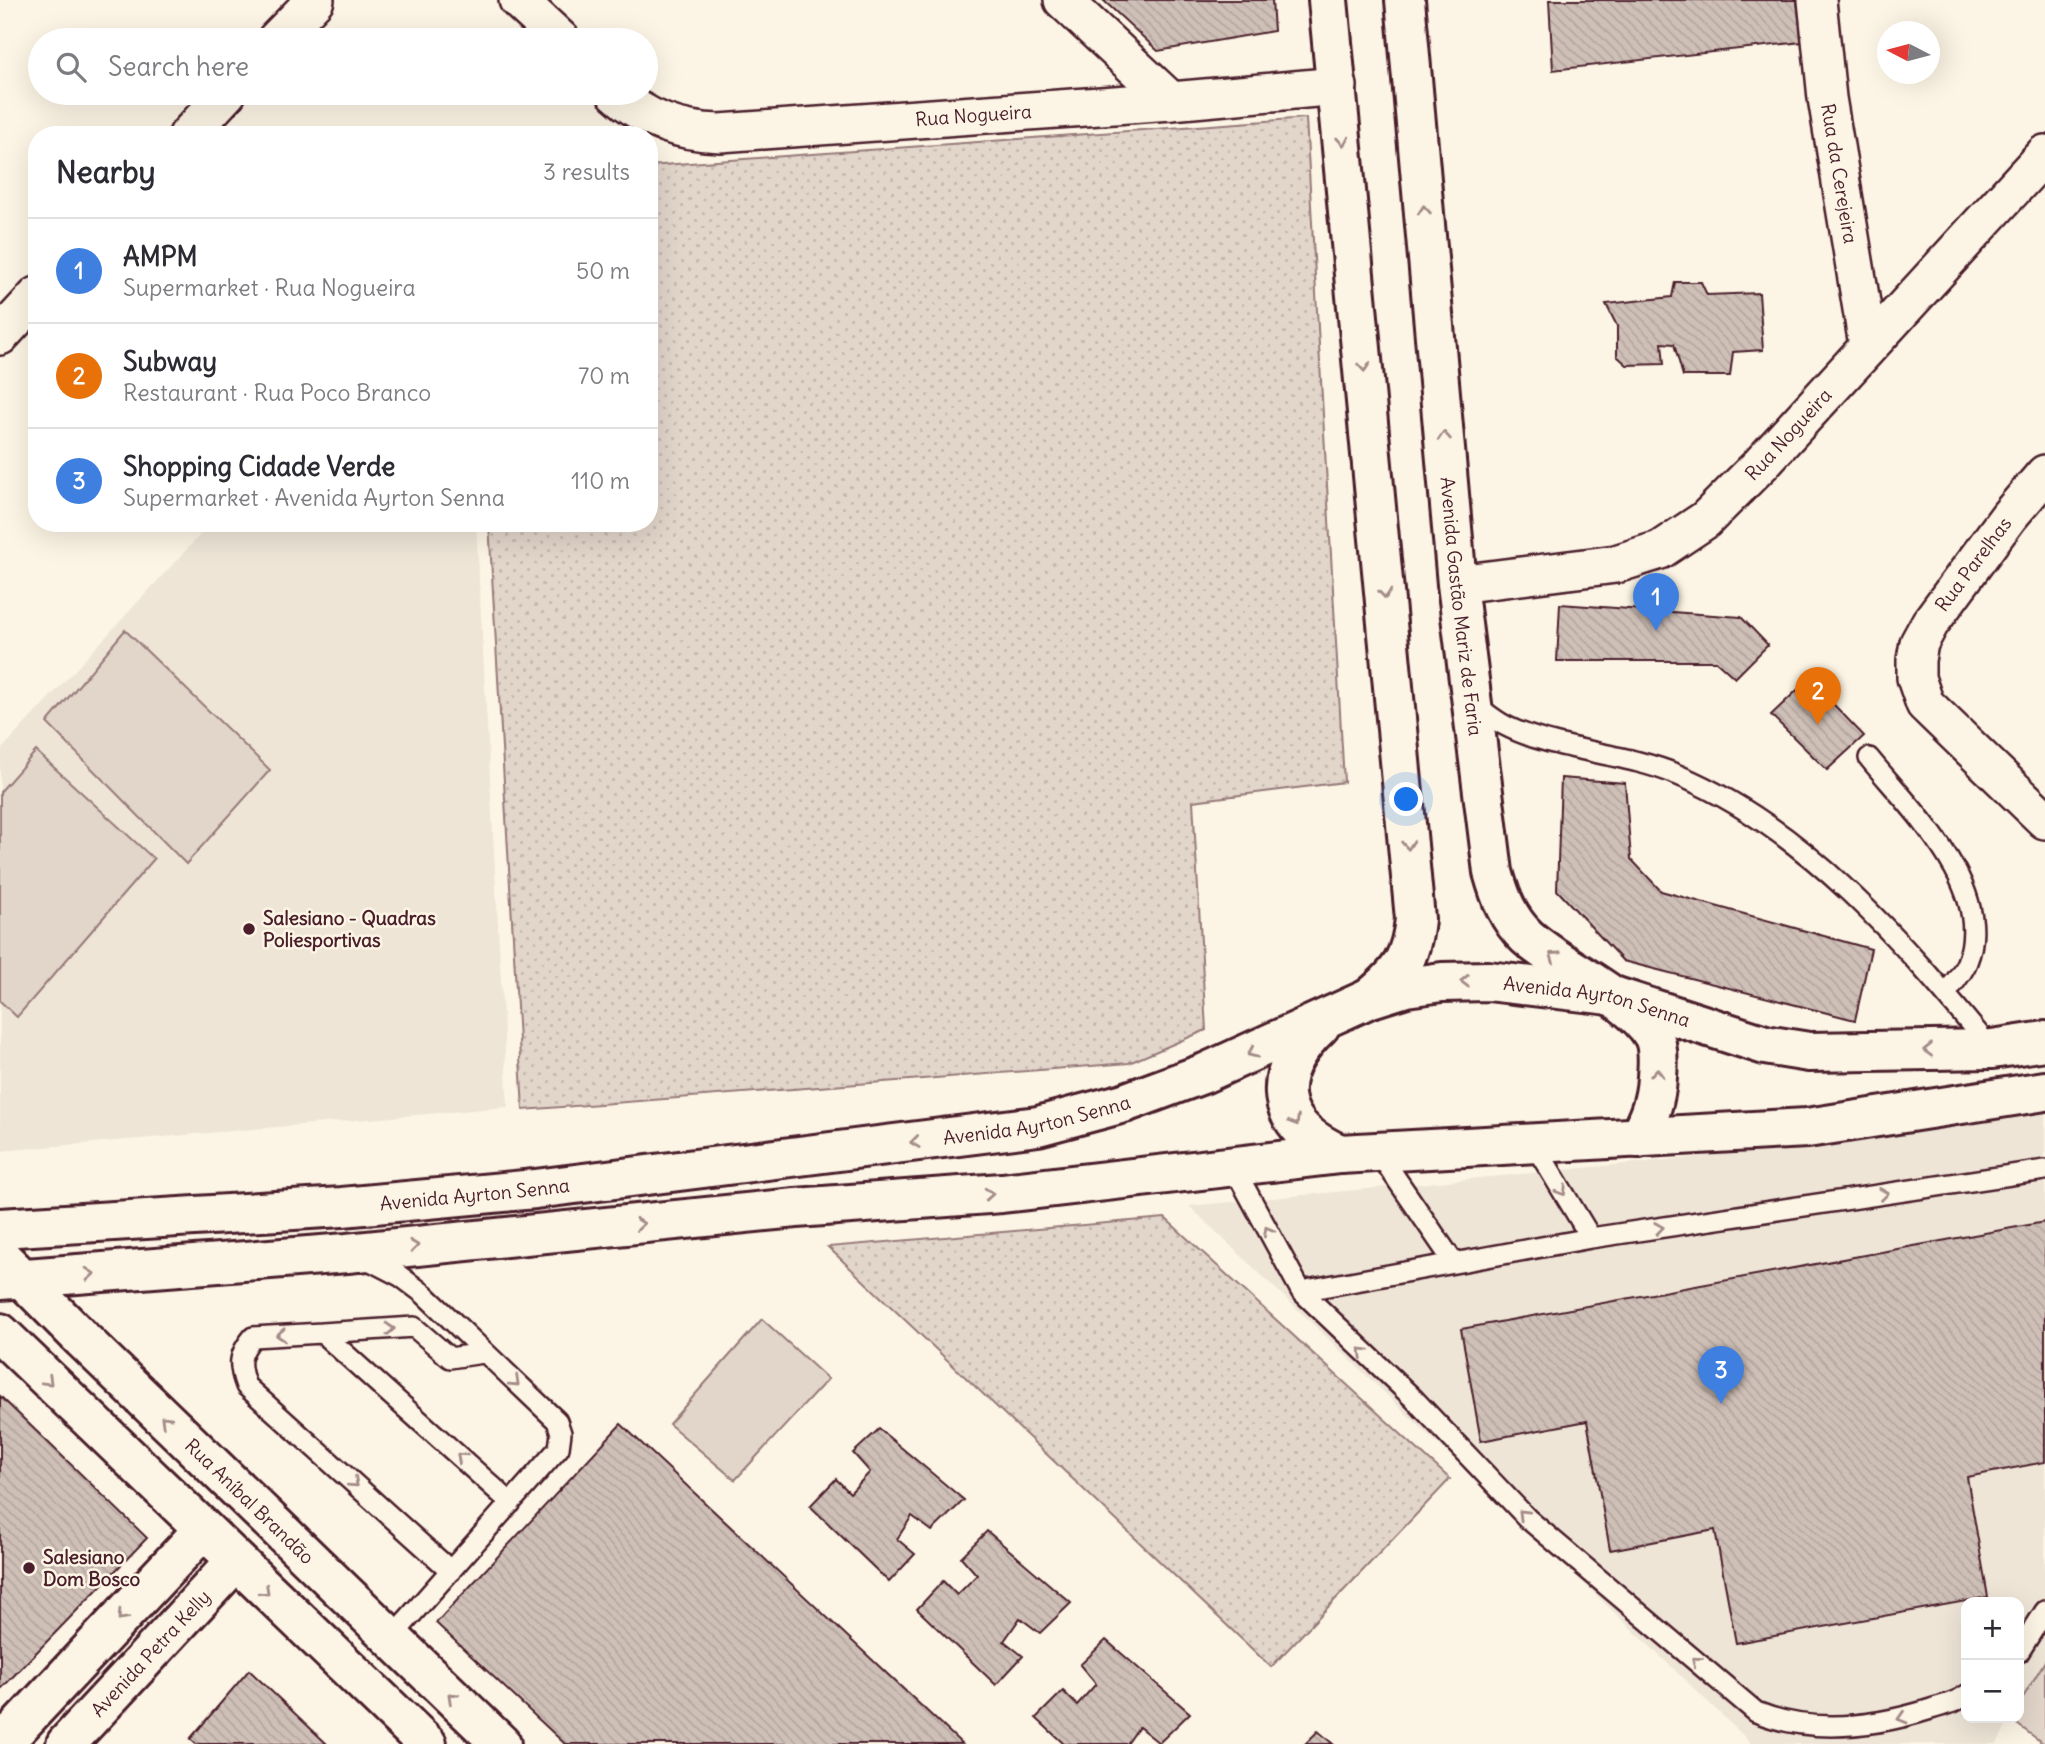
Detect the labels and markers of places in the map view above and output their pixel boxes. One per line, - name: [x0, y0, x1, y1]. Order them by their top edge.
- pin: 1: [1633, 573, 1679, 631]
- pin: 2: [1795, 667, 1841, 725]
- place label: Salesiano - Quadras Poliesportivas: [263, 906, 436, 952]
- marker: Salesiano - Quadras Poliesportivas: [241, 921, 257, 937]
- pin: 3: [1698, 1346, 1744, 1404]
- place label: Salesiano Dom Bosco: [43, 1545, 141, 1591]
- marker: Salesiano Dom Bosco: [21, 1560, 37, 1576]

